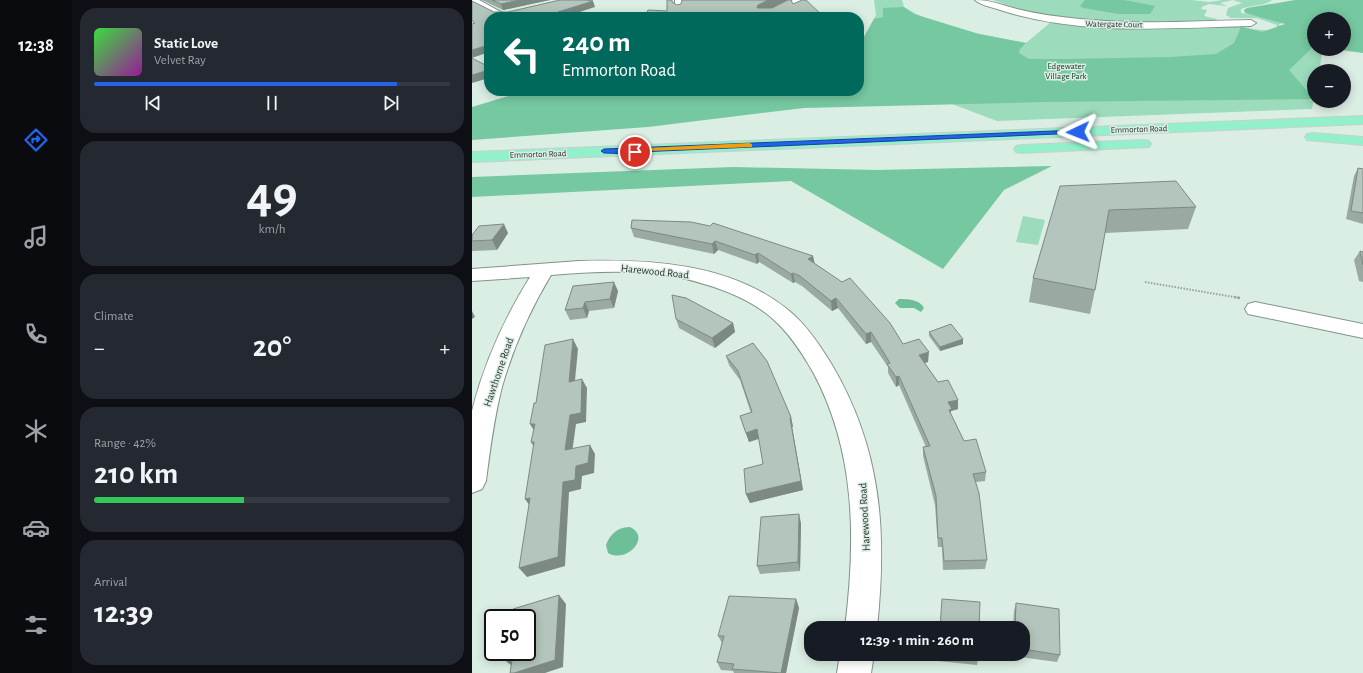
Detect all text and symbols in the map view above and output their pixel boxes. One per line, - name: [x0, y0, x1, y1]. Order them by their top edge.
- map controls: [1307, 12, 1351, 108]
- button: +: [1307, 12, 1351, 56]
- street label: Watergate Court: [1085, 19, 1143, 30]
- icon: left: [496, 28, 548, 80]
- text: 240 m: [562, 29, 631, 57]
- text: Static Love: [154, 36, 218, 51]
- text: 12:38: [18, 37, 54, 55]
- text: Velvet Ray: [154, 54, 206, 67]
- text: Emmorton Road: [562, 62, 676, 80]
- park label: Edgewater Village Park: [1045, 62, 1088, 81]
- button: −: [1307, 64, 1351, 108]
- icon: previous: [142, 92, 164, 114]
- icon: pause: [261, 92, 283, 114]
- icon: next: [380, 92, 402, 114]
- position arrow: [1057, 111, 1099, 153]
- street label: Emmorton Road: [1110, 124, 1168, 135]
- icon: directions: [22, 126, 50, 154]
- pin: [618, 135, 652, 169]
- icon: arrive: [624, 141, 646, 163]
- street label: Emmorton Road: [509, 149, 567, 160]
- text: 49: [246, 170, 298, 222]
- icon: music: [22, 223, 50, 251]
- text: km/h: [259, 223, 285, 236]
- street label: Harewood Road: [620, 262, 690, 281]
- text: Climate: [94, 310, 133, 323]
- icon: phone: [22, 320, 50, 348]
- text: 20°: [253, 332, 291, 362]
- street label: Hawthorne Road: [482, 336, 516, 408]
- text: −: [94, 337, 105, 359]
- text: +: [439, 337, 450, 359]
- icon: climate: [22, 417, 50, 445]
- text: Range · 42%: [94, 437, 156, 450]
- text: 210 km: [94, 459, 178, 489]
- street label: Harewood Road: [857, 482, 872, 551]
- icon: car: [22, 514, 50, 542]
- text: Arrival: [94, 576, 127, 589]
- text: 12:39: [94, 598, 153, 628]
- speed limit sign: 50: [484, 609, 536, 661]
- icon: filters: [22, 611, 50, 639]
- text: 12:39 · 1 min · 260 m: [860, 633, 974, 648]

